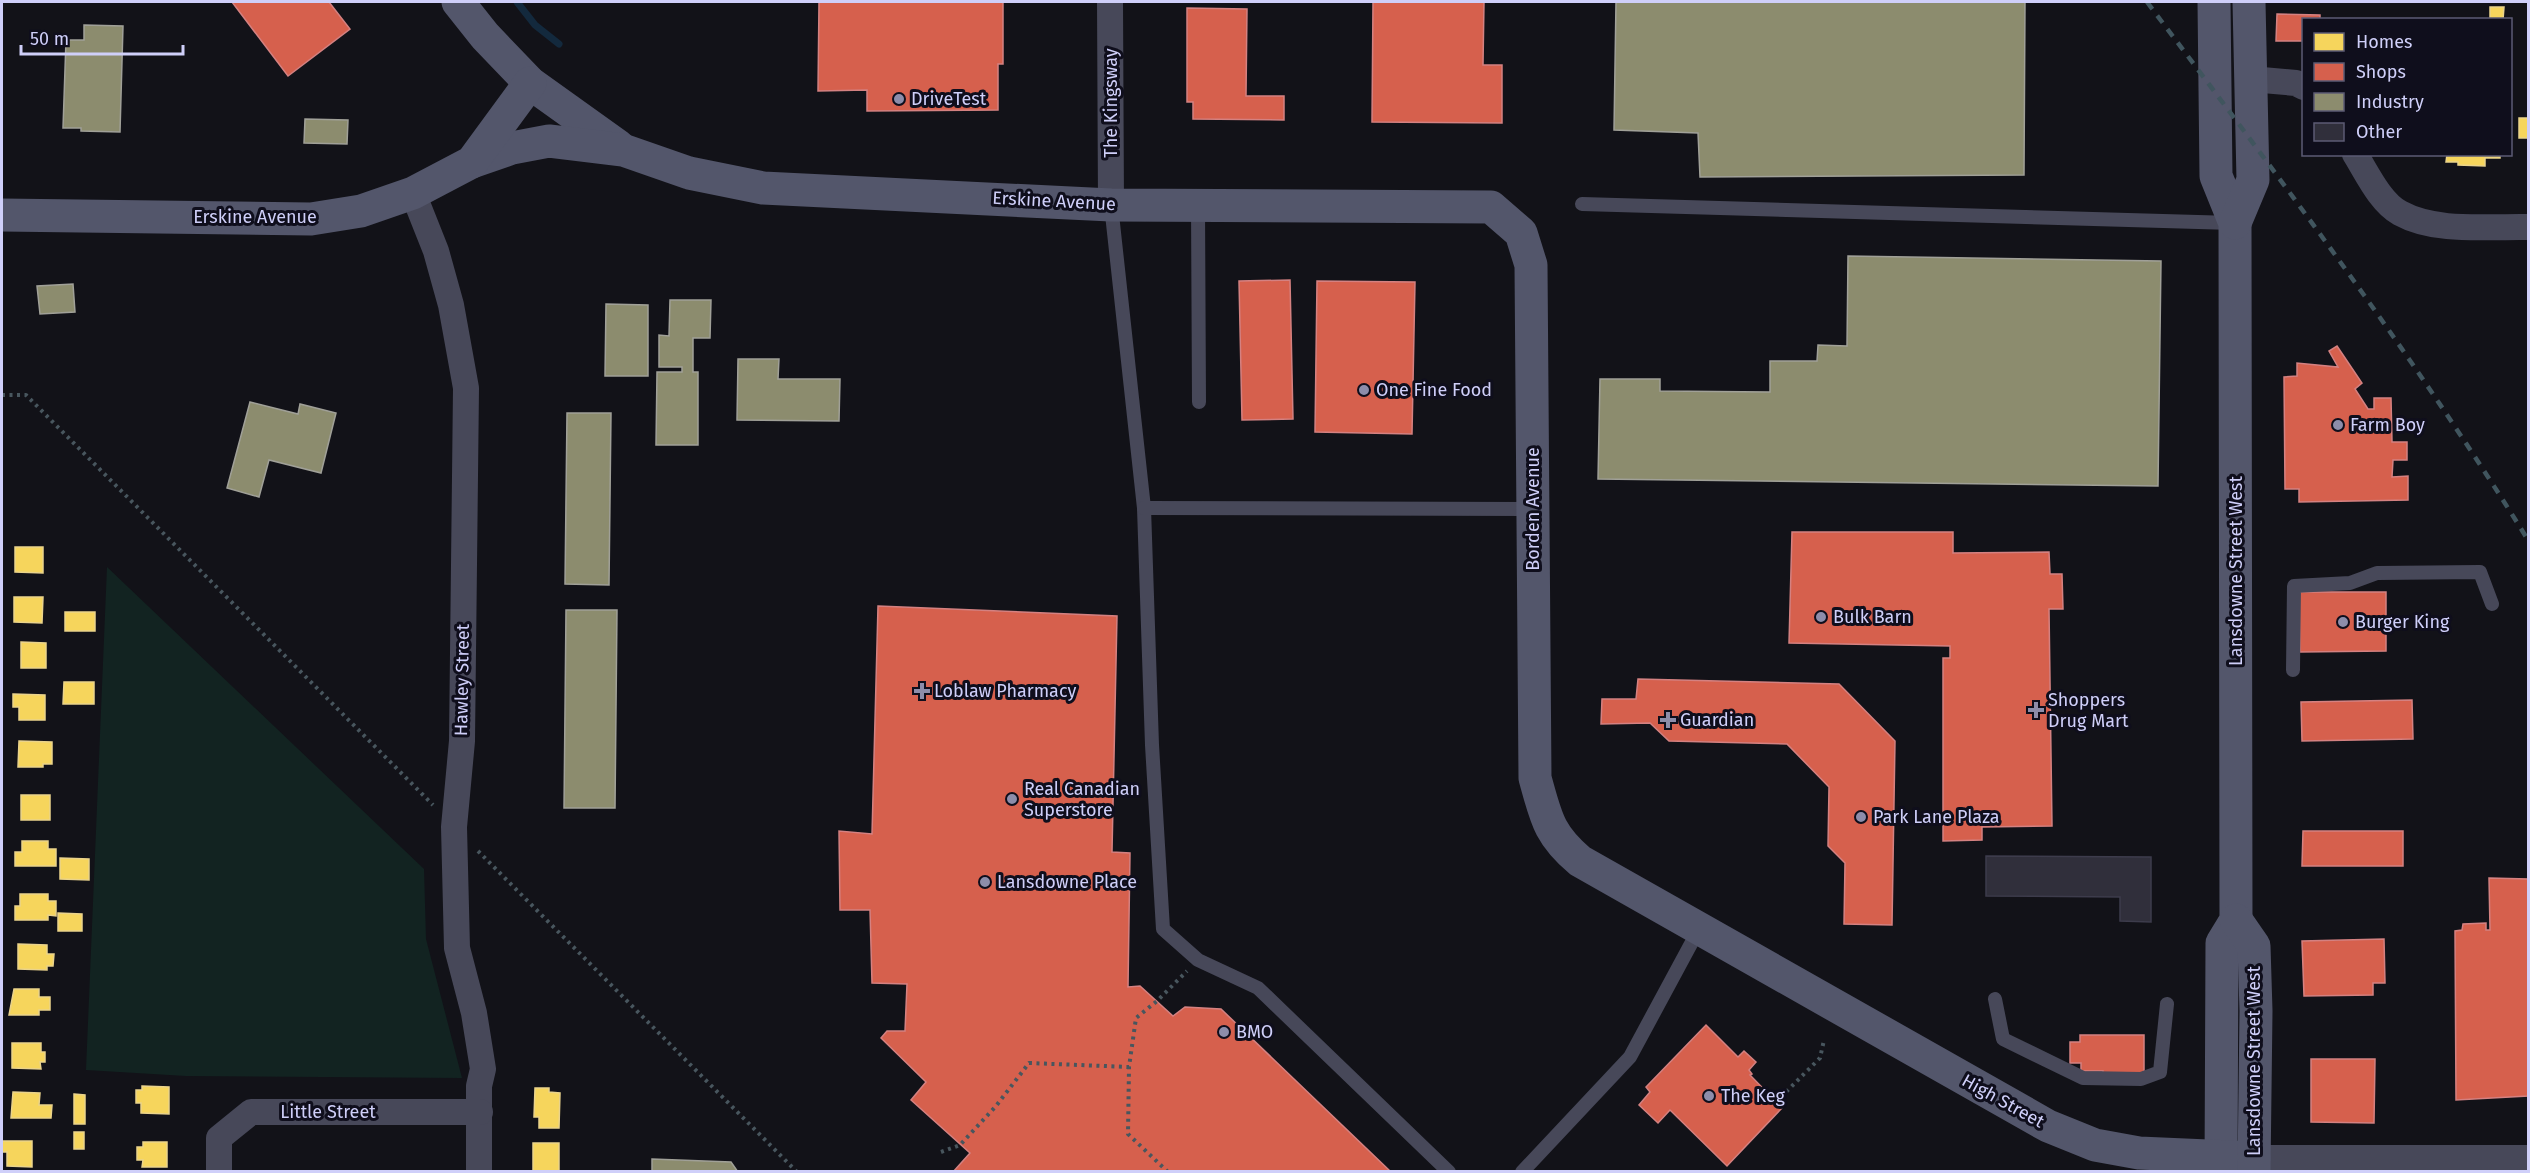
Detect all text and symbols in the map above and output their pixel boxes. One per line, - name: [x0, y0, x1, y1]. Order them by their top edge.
- scale bar: [21, 18, 183, 56]
- legend: [2302, 18, 2512, 156]
- text: 50 m: [30, 28, 69, 50]
- text: Homes: [2356, 31, 2412, 53]
- street label: The Kingsway: [1100, 48, 1122, 158]
- text: Shops: [2356, 61, 2406, 83]
- place label: DriveTest: [911, 88, 987, 110]
- text: Industry: [2356, 91, 2424, 113]
- marker: DriveTest: [892, 92, 906, 106]
- text: Other: [2356, 121, 2402, 143]
- street label: Erskine Avenue: [992, 187, 1116, 215]
- street label: Erskine Avenue: [193, 206, 317, 228]
- place label: One Fine Food: [1376, 379, 1492, 401]
- marker: One Fine Food: [1357, 383, 1371, 397]
- place label: Farm Boy: [2350, 414, 2425, 436]
- marker: Farm Boy: [2331, 418, 2345, 432]
- street label: Borden Avenue: [1522, 447, 1544, 571]
- street label: Lansdowne Street West: [2225, 476, 2247, 666]
- place label: Bulk Barn: [1833, 606, 1912, 628]
- marker: Bulk Barn: [1814, 610, 1828, 624]
- place label: Burger King: [2355, 611, 2450, 633]
- marker: Burger King: [2336, 615, 2350, 629]
- street label: Hawley Street: [450, 623, 474, 736]
- place label: Loblaw Pharmacy: [934, 680, 1076, 702]
- marker: Loblaw Pharmacy: [915, 684, 929, 698]
- place label: Shoppers Drug Mart: [2048, 689, 2129, 732]
- marker: Shoppers Drug Mart: [2029, 703, 2043, 717]
- place label: Guardian: [1680, 709, 1754, 731]
- marker: Guardian: [1661, 713, 1675, 727]
- place label: Real Canadian Superstore: [1024, 778, 1140, 821]
- marker: Real Canadian Superstore: [1005, 792, 1019, 806]
- place label: Park Lane Plaza: [1873, 806, 2000, 828]
- marker: Park Lane Plaza: [1854, 810, 1868, 824]
- place label: Lansdowne Place: [997, 871, 1137, 893]
- marker: Lansdowne Place: [978, 875, 992, 889]
- street label: Lansdowne Street West: [2243, 966, 2265, 1156]
- place label: BMO: [1236, 1021, 1273, 1043]
- marker: BMO: [1217, 1025, 1231, 1039]
- street label: High Street: [1958, 1069, 2048, 1133]
- place label: The Keg: [1721, 1085, 1786, 1107]
- marker: The Keg: [1702, 1089, 1716, 1103]
- street label: Little Street: [280, 1101, 376, 1123]

